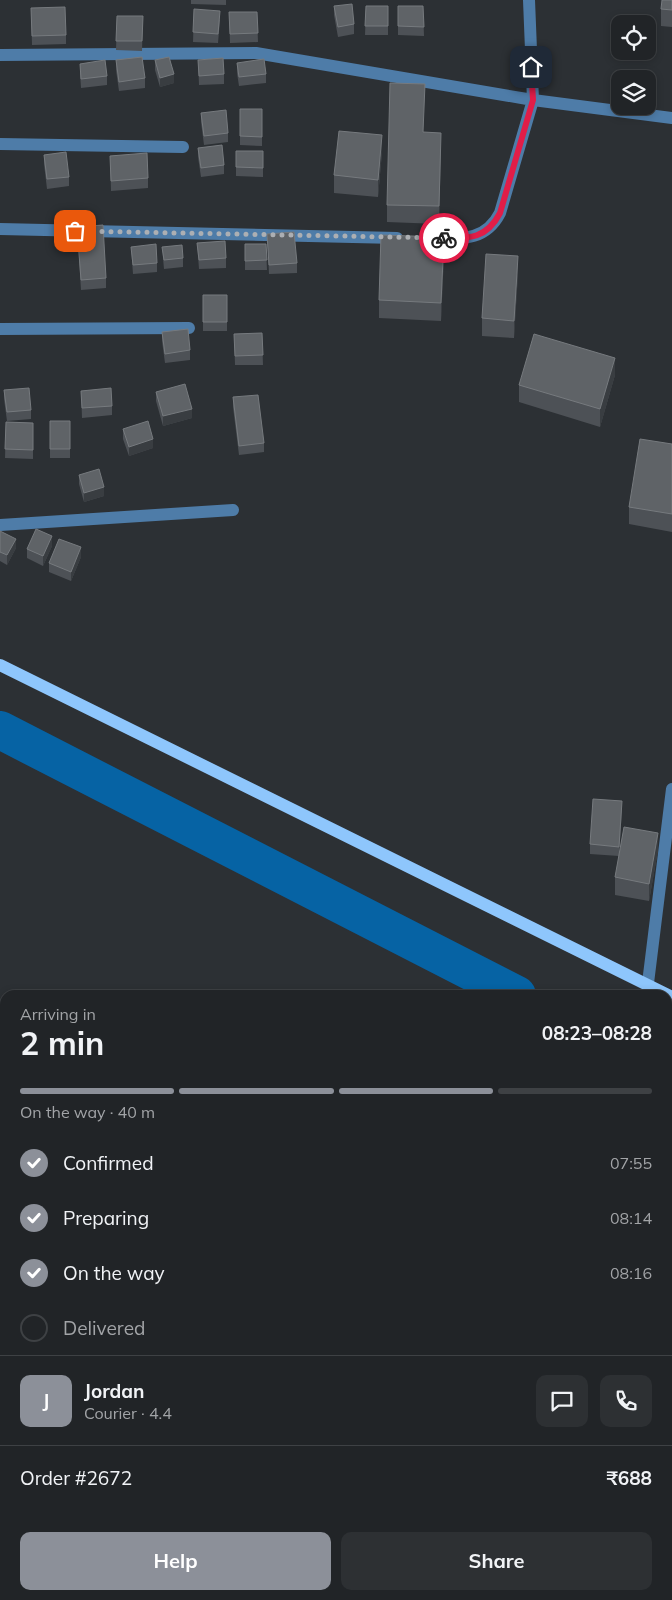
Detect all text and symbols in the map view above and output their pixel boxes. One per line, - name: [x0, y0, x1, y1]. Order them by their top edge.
- map controls: [611, 15, 656, 115]
- button: locate: [611, 15, 656, 60]
- pin: [510, 46, 552, 88]
- icon: home: [517, 53, 545, 81]
- button: layers: [611, 70, 656, 115]
- pin: [54, 210, 96, 252]
- courier: [419, 213, 469, 263]
- icon: bag: [61, 217, 89, 245]
- icon: bike: [430, 224, 458, 252]
- text: Arriving in: [20, 1004, 96, 1024]
- text: 08:23–08:28: [542, 1021, 652, 1045]
- text: 2 min: [20, 1023, 104, 1063]
- text: On the way · 40 m: [20, 1102, 155, 1122]
- icon: check: [20, 1149, 48, 1177]
- text: Confirmed: [63, 1151, 154, 1175]
- text: 07:55: [610, 1153, 652, 1173]
- icon: check: [20, 1204, 48, 1232]
- text: Preparing: [63, 1206, 149, 1230]
- text: 08:14: [610, 1208, 652, 1228]
- icon: check: [20, 1259, 48, 1287]
- text: On the way: [63, 1261, 165, 1285]
- text: 08:16: [610, 1263, 652, 1283]
- text: Delivered: [63, 1316, 145, 1340]
- button: chat: [536, 1375, 588, 1427]
- button: phone: [600, 1375, 652, 1427]
- text: Jordan: [84, 1379, 144, 1403]
- text: J: [43, 1389, 49, 1413]
- text: Courier · 4.4: [84, 1403, 172, 1423]
- text: Order #2672: [20, 1466, 132, 1490]
- text: ₹688: [606, 1466, 652, 1490]
- button: Help: [20, 1532, 331, 1590]
- button: Share: [341, 1532, 652, 1590]

